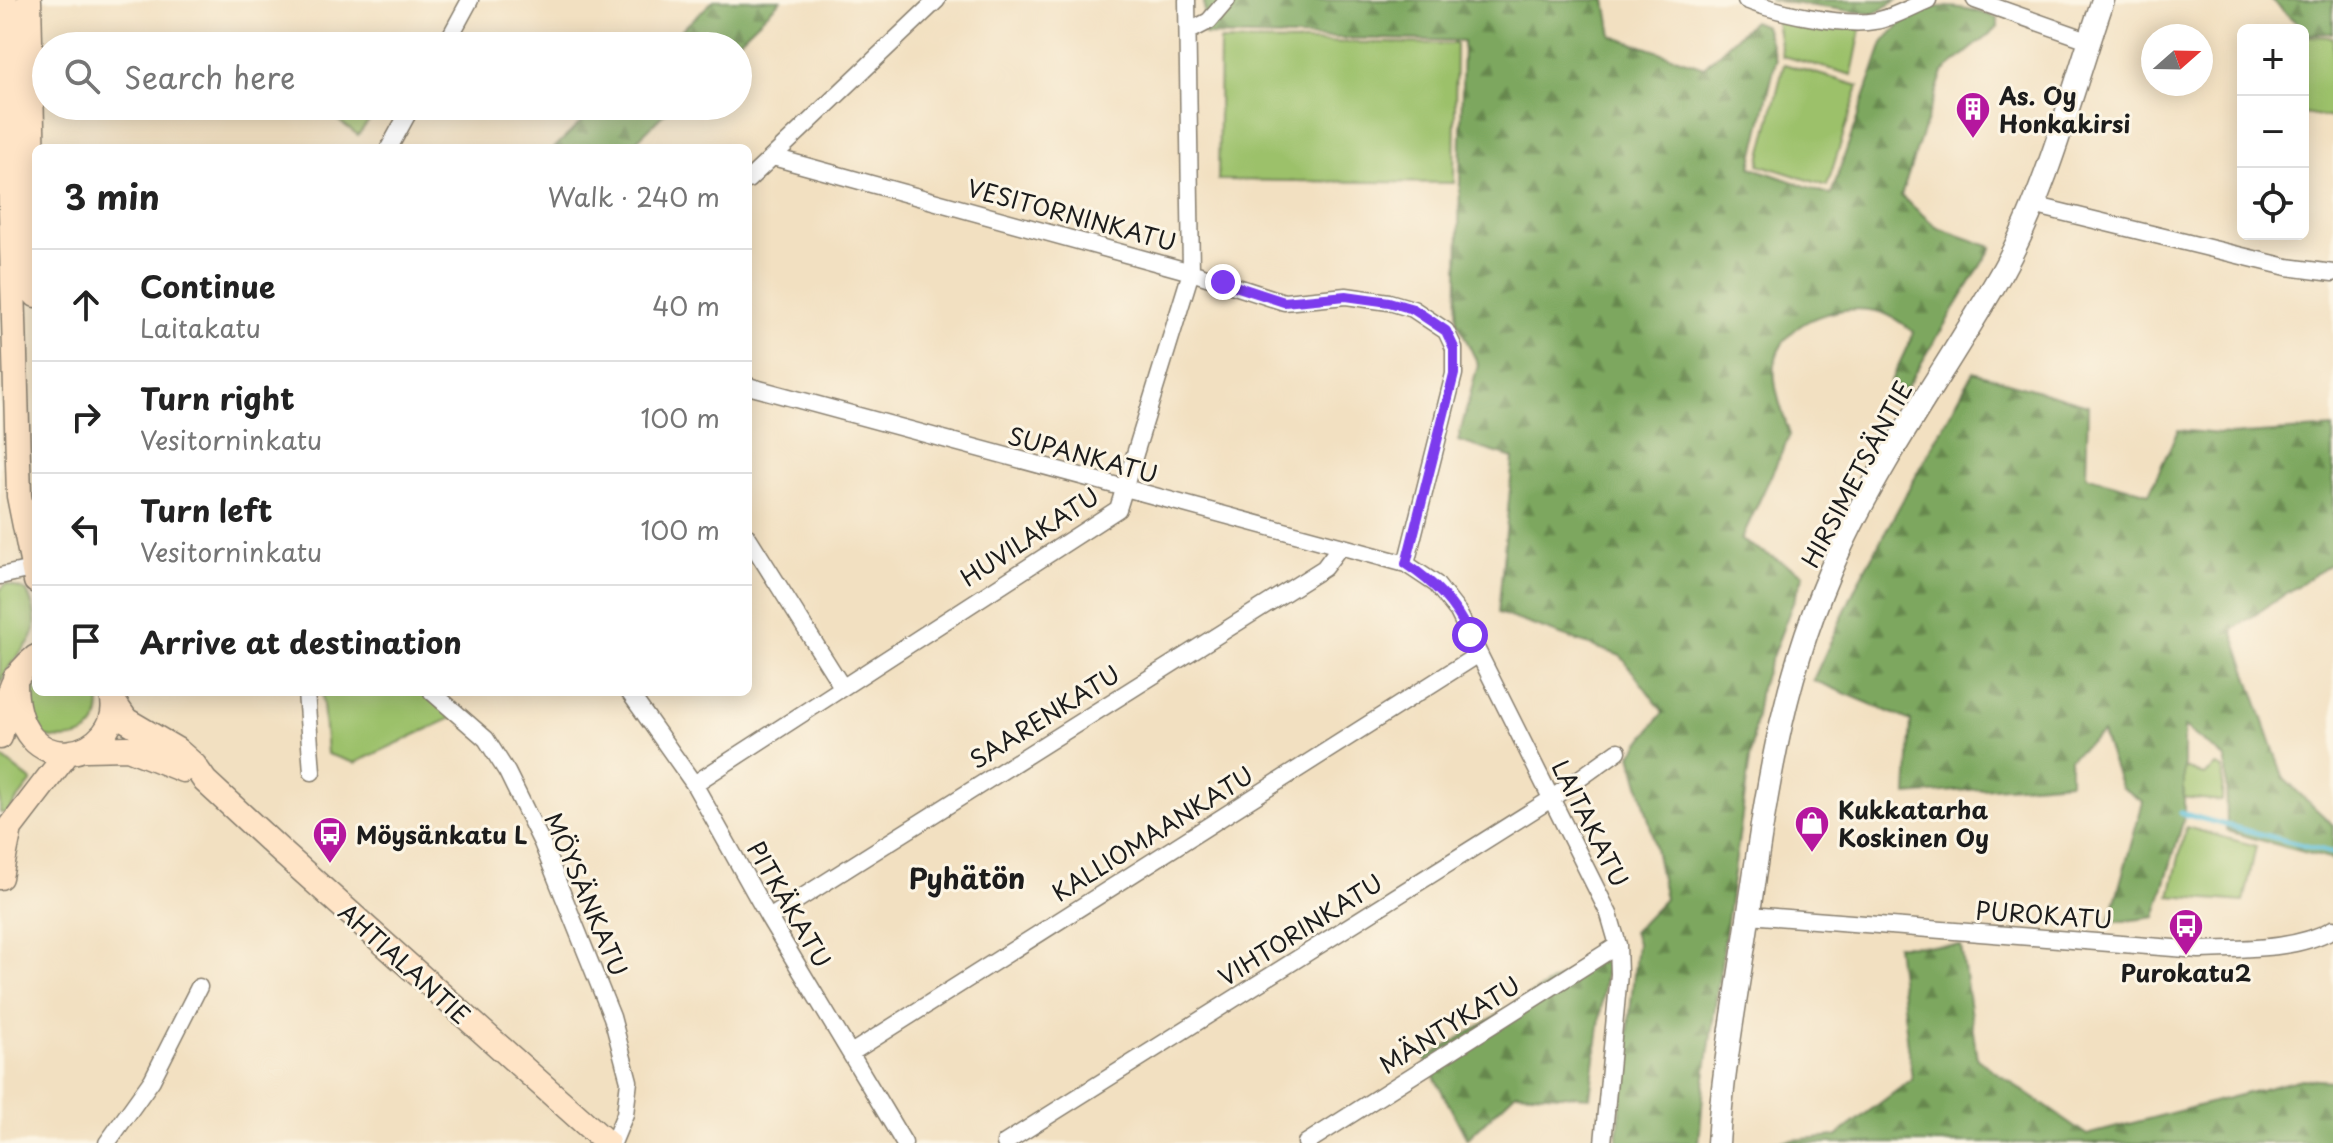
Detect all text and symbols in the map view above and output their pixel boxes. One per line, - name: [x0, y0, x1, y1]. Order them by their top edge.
- north arrow: [2141, 24, 2213, 96]
- map controls: [2237, 24, 2309, 240]
- button: +: [2237, 24, 2309, 96]
- search box: [32, 32, 752, 120]
- icon: search: [60, 54, 104, 98]
- text: Search here: [124, 54, 296, 99]
- place label: As. Oy Honkakirsi: [1998, 77, 2130, 141]
- building icon: As. Oy Honkakirsi: [1954, 90, 1992, 140]
- button: −: [2237, 96, 2309, 168]
- button: locate: [2237, 168, 2309, 240]
- street label: VESITORNINKATU: [964, 169, 1180, 259]
- text: 3 min: [64, 170, 160, 222]
- text: Walk · 240 m: [548, 177, 720, 216]
- text: Continue: [140, 263, 275, 308]
- route end: [1205, 264, 1241, 300]
- icon: ahead: [64, 283, 108, 327]
- text: 40 m: [652, 286, 720, 325]
- text: Laitakatu: [140, 308, 261, 347]
- street label: HIRSIMETSÄNTIE: [1792, 374, 1920, 574]
- text: Turn right: [140, 375, 295, 420]
- icon: right: [64, 395, 108, 439]
- text: 100 m: [640, 398, 720, 437]
- street label: SUPANKATU: [1004, 417, 1162, 491]
- text: Vesitorninkatu: [140, 420, 322, 459]
- street label: HUVILAKATU: [952, 478, 1106, 594]
- text: Turn left: [140, 487, 272, 532]
- icon: left: [64, 507, 108, 551]
- text: 100 m: [640, 510, 720, 549]
- text: Vesitorninkatu: [140, 532, 322, 571]
- route start: [1452, 617, 1488, 653]
- icon: arrive: [64, 619, 108, 663]
- text: Arrive at destination: [140, 619, 462, 664]
- street label: SAARENKATU: [962, 655, 1126, 777]
- street label: LAITAKATU: [1544, 753, 1638, 893]
- street label: KALLIOMAANKATU: [1044, 756, 1260, 910]
- place label: Kukkatarha Koskinen Oy: [1838, 791, 1989, 855]
- shop icon: Kukkatarha Koskinen Oy: [1793, 804, 1831, 854]
- street label: MÖYSÄNKATU: [536, 807, 638, 981]
- bus stop icon: Möysänkatu L: [311, 815, 349, 865]
- place label: Möysänkatu L: [356, 816, 528, 852]
- street label: PITKÄKATU: [739, 834, 841, 974]
- district label: Pyhätön: [909, 856, 1025, 899]
- street label: VIHTORINKATU: [1211, 864, 1389, 994]
- street label: PUROKATU: [1974, 891, 2114, 937]
- street label: AHTIALANTIE: [331, 894, 479, 1032]
- bus stop icon: Purokatu2: [2167, 907, 2205, 957]
- place label: Purokatu2: [2121, 954, 2252, 990]
- street label: MÄNTYKATU: [1372, 966, 1526, 1082]

